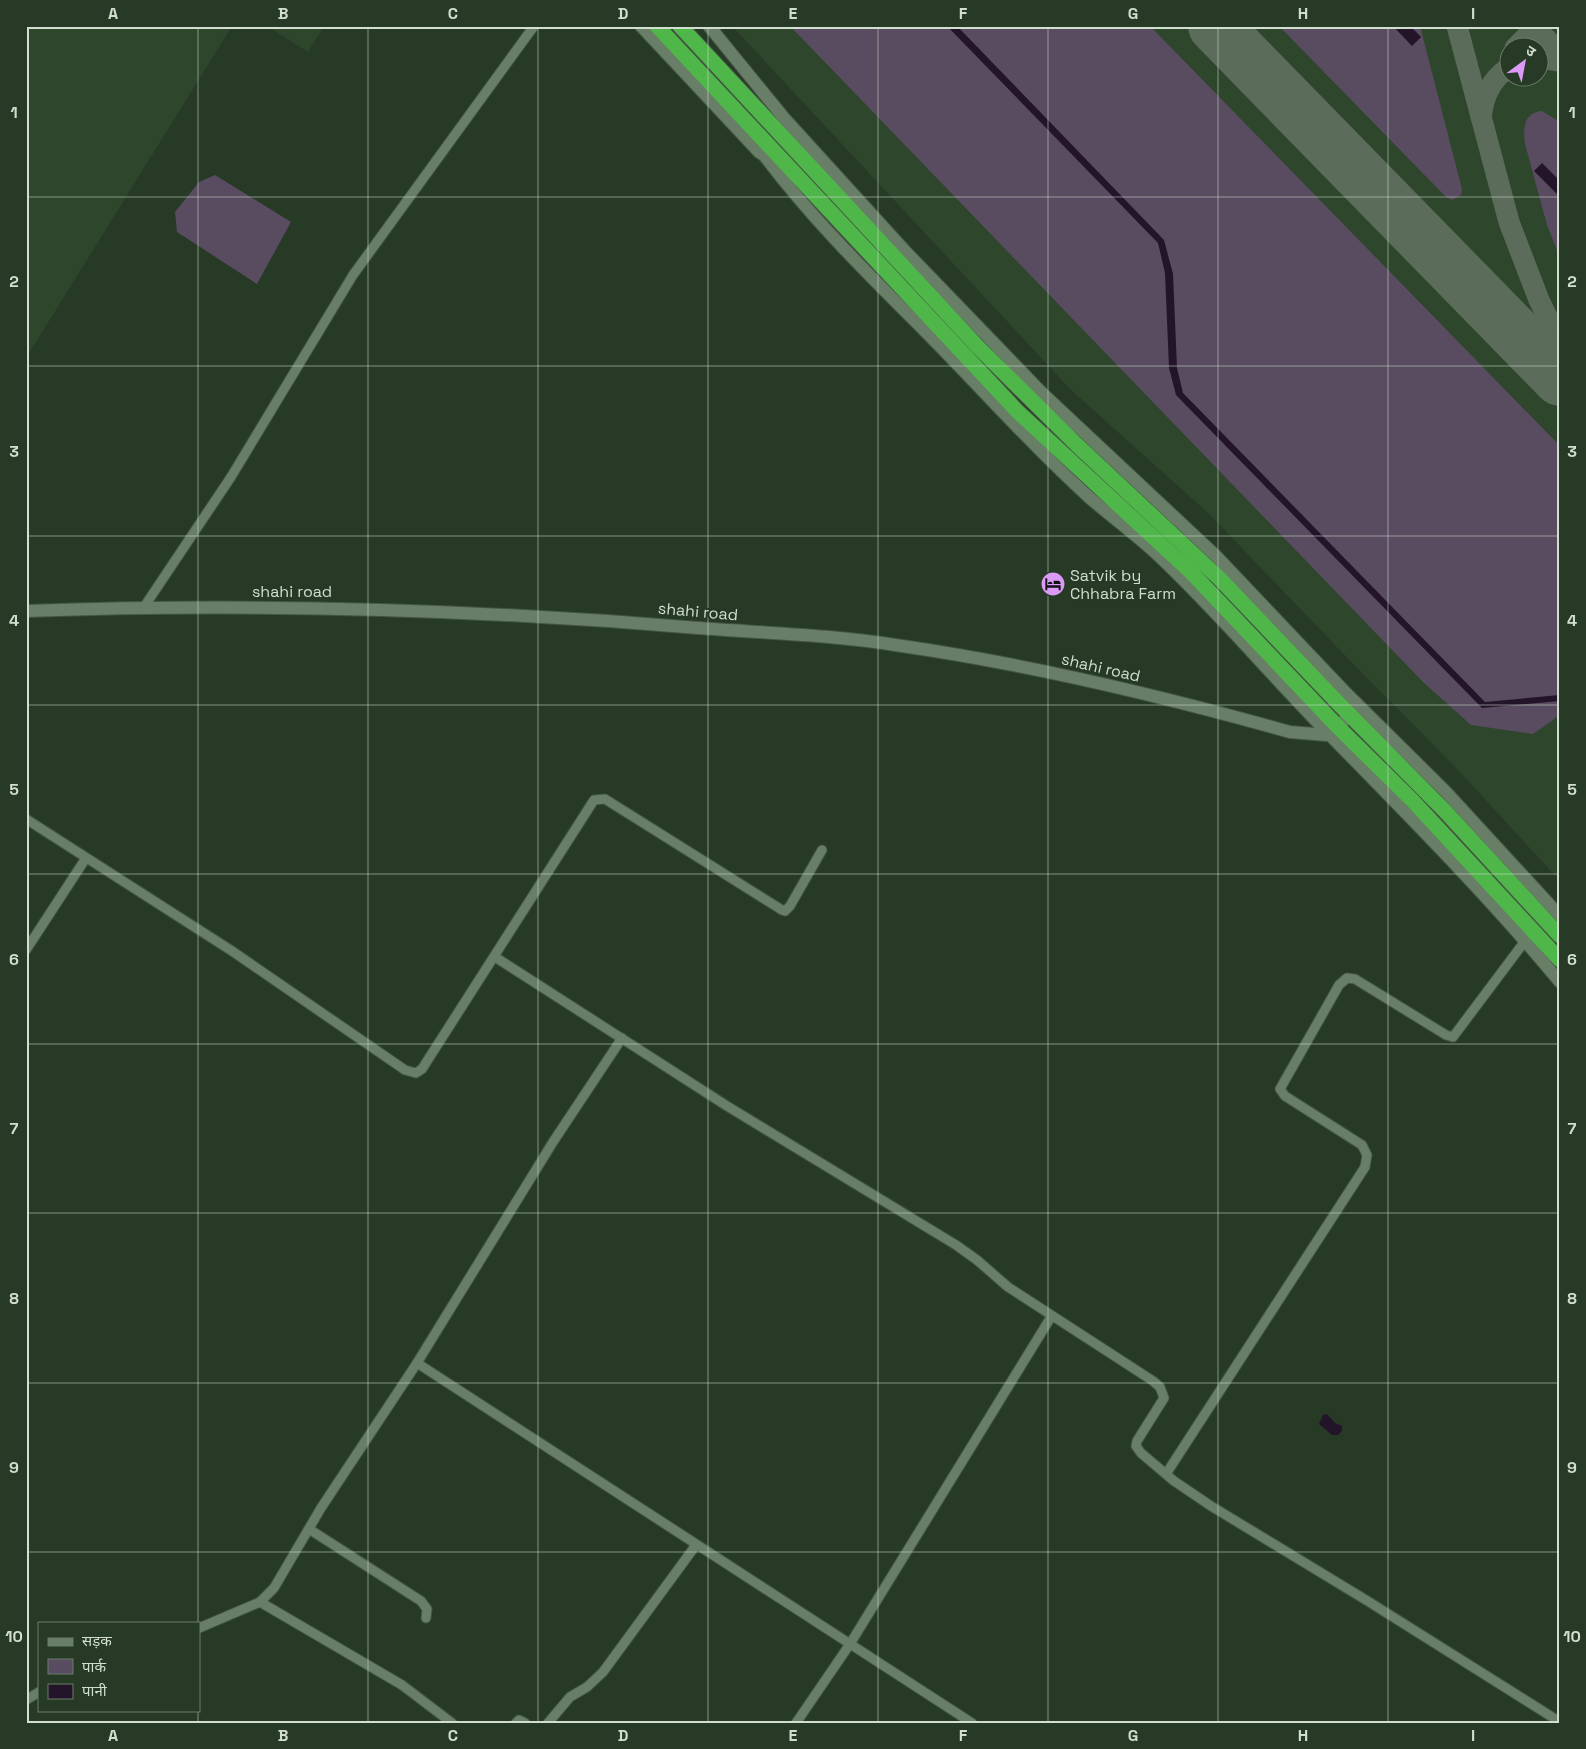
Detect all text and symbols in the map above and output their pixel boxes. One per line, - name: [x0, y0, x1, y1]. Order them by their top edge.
- text: A: [108, 3, 118, 24]
- text: B: [278, 3, 288, 24]
- text: C: [448, 3, 458, 24]
- text: D: [618, 3, 628, 24]
- text: E: [789, 3, 798, 24]
- text: F: [959, 3, 968, 24]
- text: G: [1128, 3, 1138, 24]
- text: H: [1298, 3, 1308, 24]
- text: I: [1471, 3, 1475, 24]
- north arrow: [1498, 38, 1548, 88]
- text: उ: [1523, 41, 1540, 61]
- text: 1: [10, 102, 18, 123]
- text: 1: [1568, 102, 1576, 123]
- text: 2: [9, 271, 19, 292]
- text: 2: [1567, 271, 1577, 292]
- text: 3: [9, 441, 19, 462]
- text: 3: [1567, 441, 1577, 462]
- place label: Satvik by Chhabra Farm: [1070, 565, 1176, 604]
- hotel icon: Satvik by Chhabra Farm: [1040, 571, 1066, 597]
- street label: shahi road: [252, 581, 332, 602]
- street label: shahi road: [657, 598, 739, 625]
- text: 4: [9, 610, 19, 631]
- text: 4: [1567, 610, 1577, 631]
- street label: shahi road: [1059, 648, 1142, 687]
- text: 5: [9, 779, 19, 800]
- text: 5: [1567, 779, 1577, 800]
- text: 6: [9, 949, 19, 970]
- text: 6: [1567, 949, 1577, 970]
- text: 7: [10, 1118, 19, 1139]
- text: 7: [1568, 1118, 1577, 1139]
- text: 8: [9, 1288, 19, 1309]
- text: 8: [1567, 1288, 1577, 1309]
- text: 9: [9, 1457, 19, 1478]
- text: 9: [1567, 1457, 1577, 1478]
- legend: [38, 1622, 200, 1712]
- text: 10: [5, 1626, 23, 1647]
- text: 10: [1563, 1626, 1581, 1647]
- text: सड़क: [82, 1631, 112, 1650]
- text: पार्क: [82, 1657, 106, 1676]
- text: पानी: [82, 1681, 108, 1700]
- text: A: [108, 1725, 118, 1746]
- text: B: [278, 1725, 288, 1746]
- text: C: [448, 1725, 458, 1746]
- text: D: [618, 1725, 628, 1746]
- text: E: [789, 1725, 798, 1746]
- text: F: [959, 1725, 968, 1746]
- text: G: [1128, 1725, 1138, 1746]
- text: H: [1298, 1725, 1308, 1746]
- text: I: [1471, 1725, 1475, 1746]

